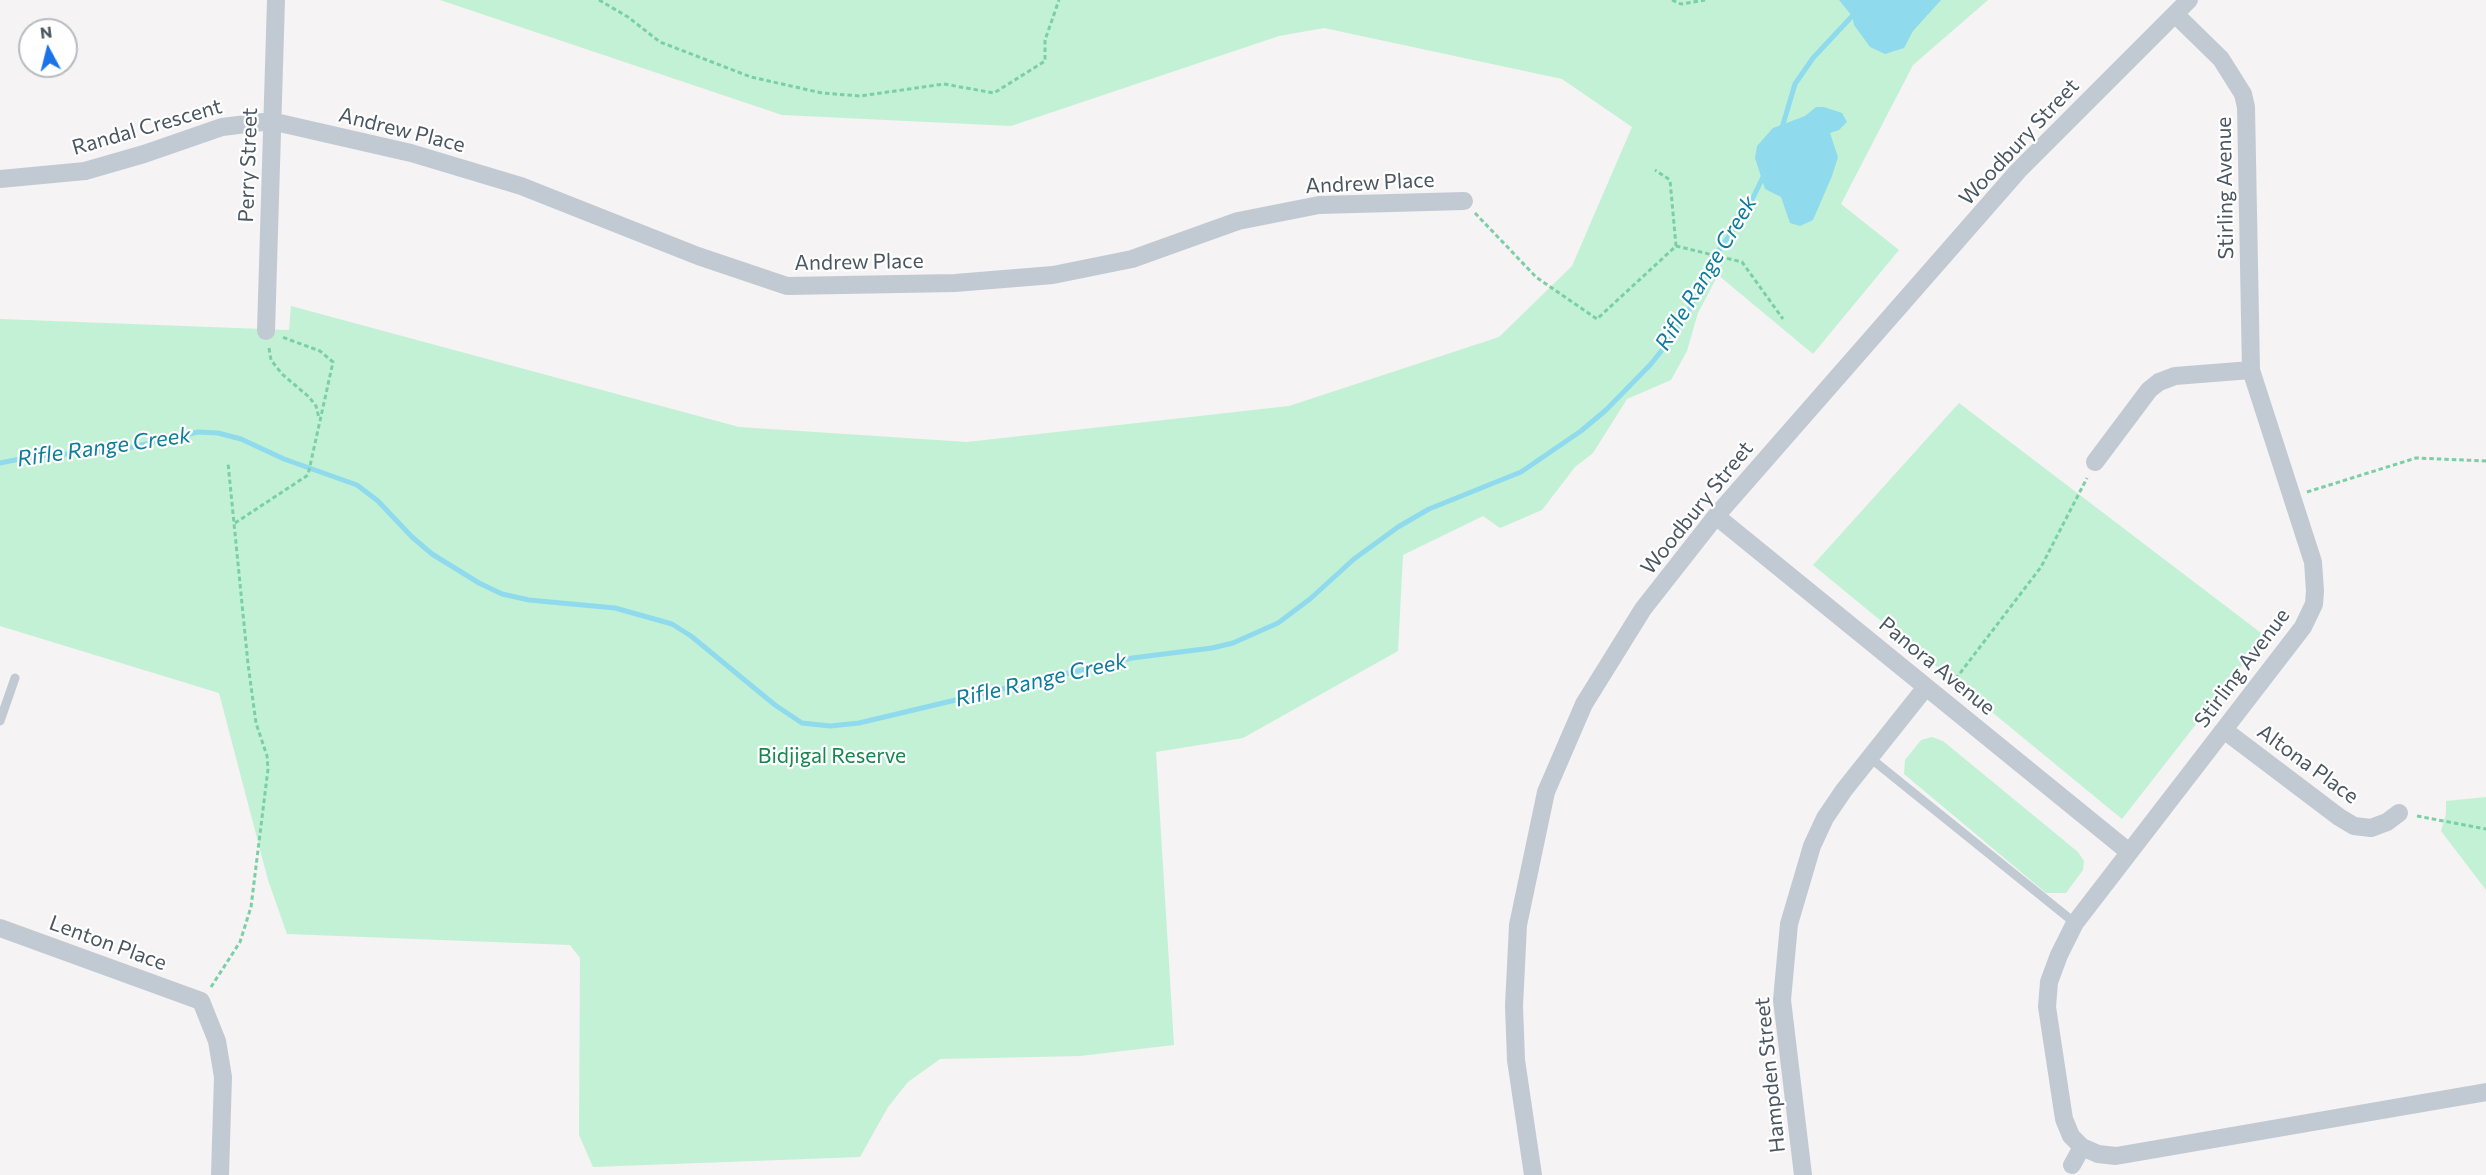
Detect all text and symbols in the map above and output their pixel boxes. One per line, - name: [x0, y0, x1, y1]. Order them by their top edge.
- north arrow: [18, 18, 78, 78]
- text: N: [39, 21, 53, 42]
- street label: Woodbury Street: [1954, 73, 2084, 211]
- street label: Randal Crescent: [69, 94, 225, 160]
- street label: Andrew Place: [336, 102, 468, 158]
- street label: Perry Street: [233, 107, 263, 223]
- street label: Stirling Avenue: [2211, 116, 2239, 260]
- street label: Andrew Place: [1305, 167, 1435, 199]
- water label: Rifle Range Creek: [1650, 191, 1762, 355]
- street label: Andrew Place: [794, 248, 924, 276]
- water label: Rifle Range Creek: [15, 422, 193, 472]
- street label: Woodbury Street: [1636, 436, 1758, 580]
- street label: Stirling Avenue: [2189, 603, 2295, 733]
- street label: Panora Avenue: [1874, 612, 2000, 720]
- water label: Rifle Range Creek: [953, 647, 1129, 713]
- street label: Altona Place: [2253, 719, 2363, 809]
- park label: Bidjigal Reserve: [758, 743, 906, 769]
- street label: Lenton Place: [46, 910, 170, 976]
- street label: Hampden Street: [1749, 996, 1791, 1154]

